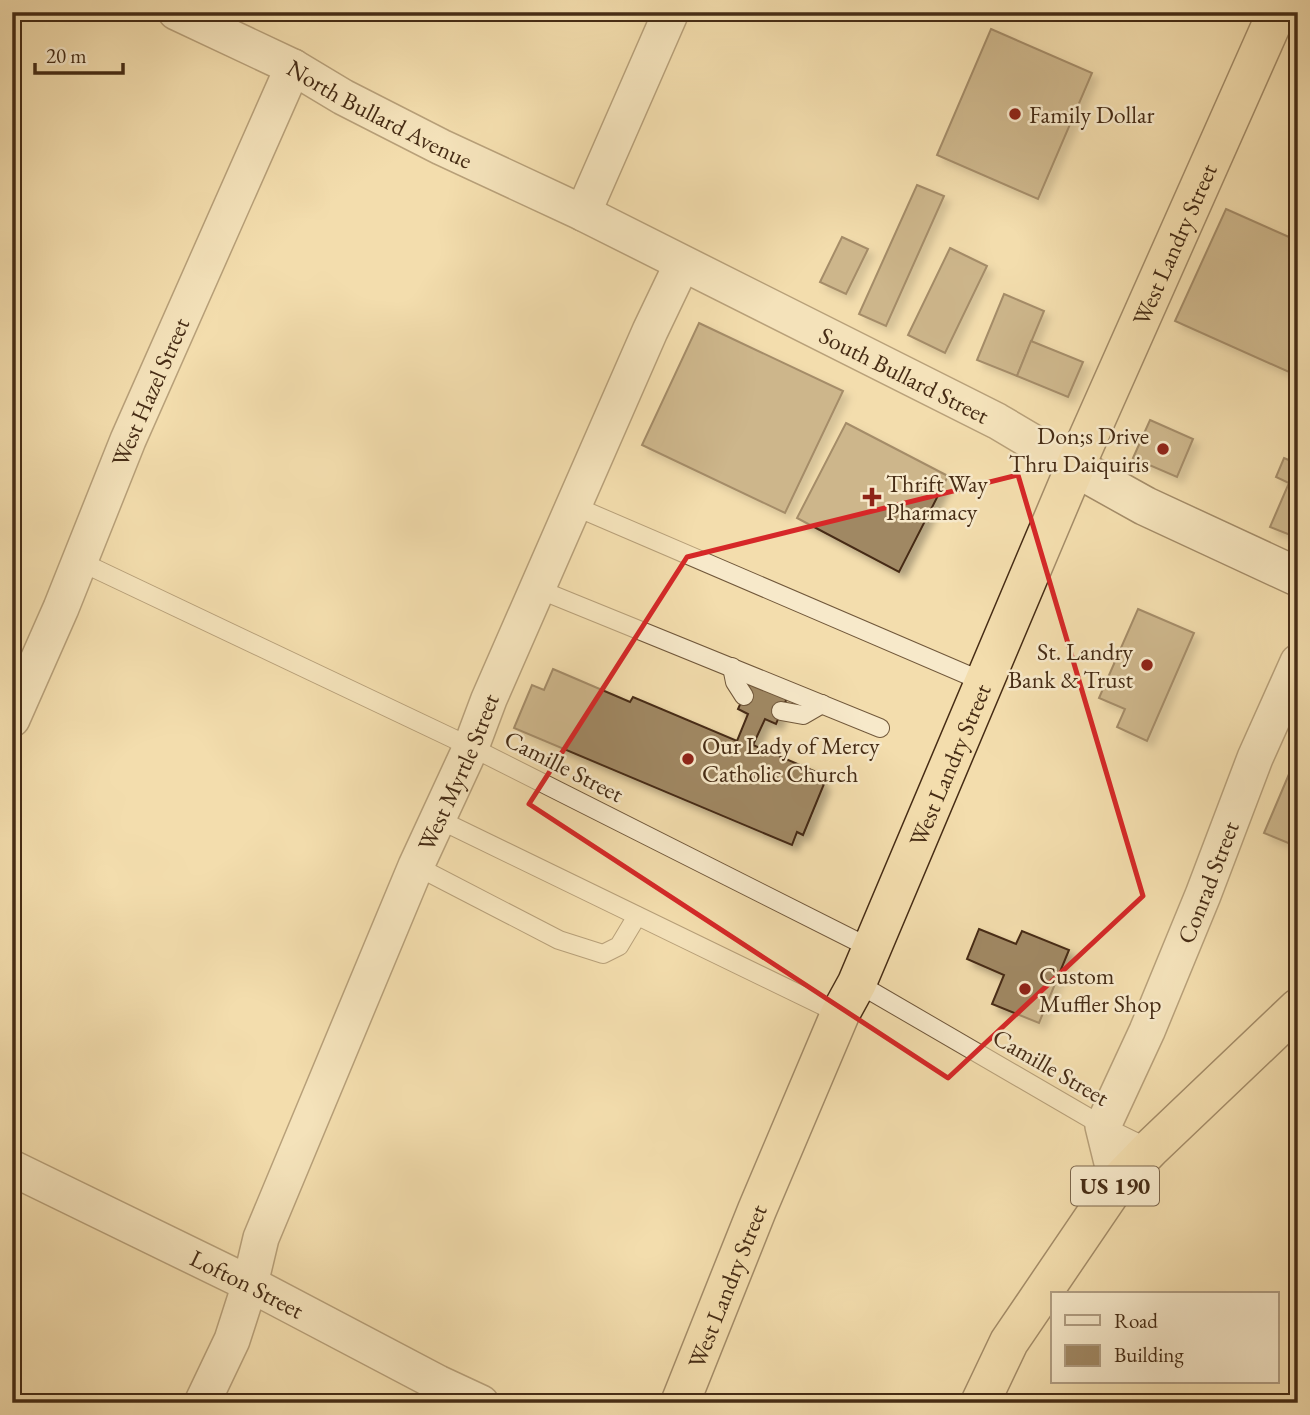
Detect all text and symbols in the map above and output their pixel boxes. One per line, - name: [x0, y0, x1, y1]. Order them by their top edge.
- scale bar: [35, 32, 122, 76]
- text: 20 m: [46, 42, 87, 69]
- street label: North Bullard Avenue: [282, 52, 478, 175]
- place label: Family Dollar: [1029, 99, 1155, 130]
- marker: Family Dollar: [1007, 106, 1023, 122]
- street label: West Landry Street: [1125, 158, 1224, 330]
- street label: West Hazel Street: [104, 312, 196, 471]
- street label: South Bullard Street: [814, 319, 995, 430]
- place label: Don;s Drive Thru Daiquiris: [1009, 420, 1149, 479]
- marker: Don;s Drive Thru Daiquiris: [1155, 441, 1171, 457]
- place label: Thrift Way Pharmacy: [886, 468, 988, 527]
- marker: Thrift Way Pharmacy: [864, 489, 880, 505]
- place label: St. Landry Bank & Trust: [1008, 636, 1133, 695]
- marker: St. Landry Bank & Trust: [1139, 657, 1155, 673]
- street label: West Landry Street: [901, 678, 997, 851]
- street label: West Myrtle Street: [410, 688, 505, 855]
- street label: Camille Street: [499, 723, 629, 809]
- place label: Our Lady of Mercy Catholic Church: [702, 730, 880, 789]
- marker: Our Lady of Mercy Catholic Church: [680, 751, 696, 767]
- street label: Conrad Street: [1169, 816, 1245, 948]
- place label: Custom Muffler Shop: [1039, 960, 1162, 1019]
- marker: Custom Muffler Shop: [1017, 981, 1033, 997]
- street label: Camille Street: [987, 1021, 1115, 1113]
- road number: US 190: [1071, 1166, 1159, 1205]
- street label: West Landry Street: [680, 1199, 773, 1372]
- street label: Lofton Street: [185, 1242, 310, 1325]
- legend: [1051, 1292, 1278, 1384]
- text: Road: [1114, 1307, 1158, 1334]
- text: Building: [1114, 1341, 1184, 1368]

